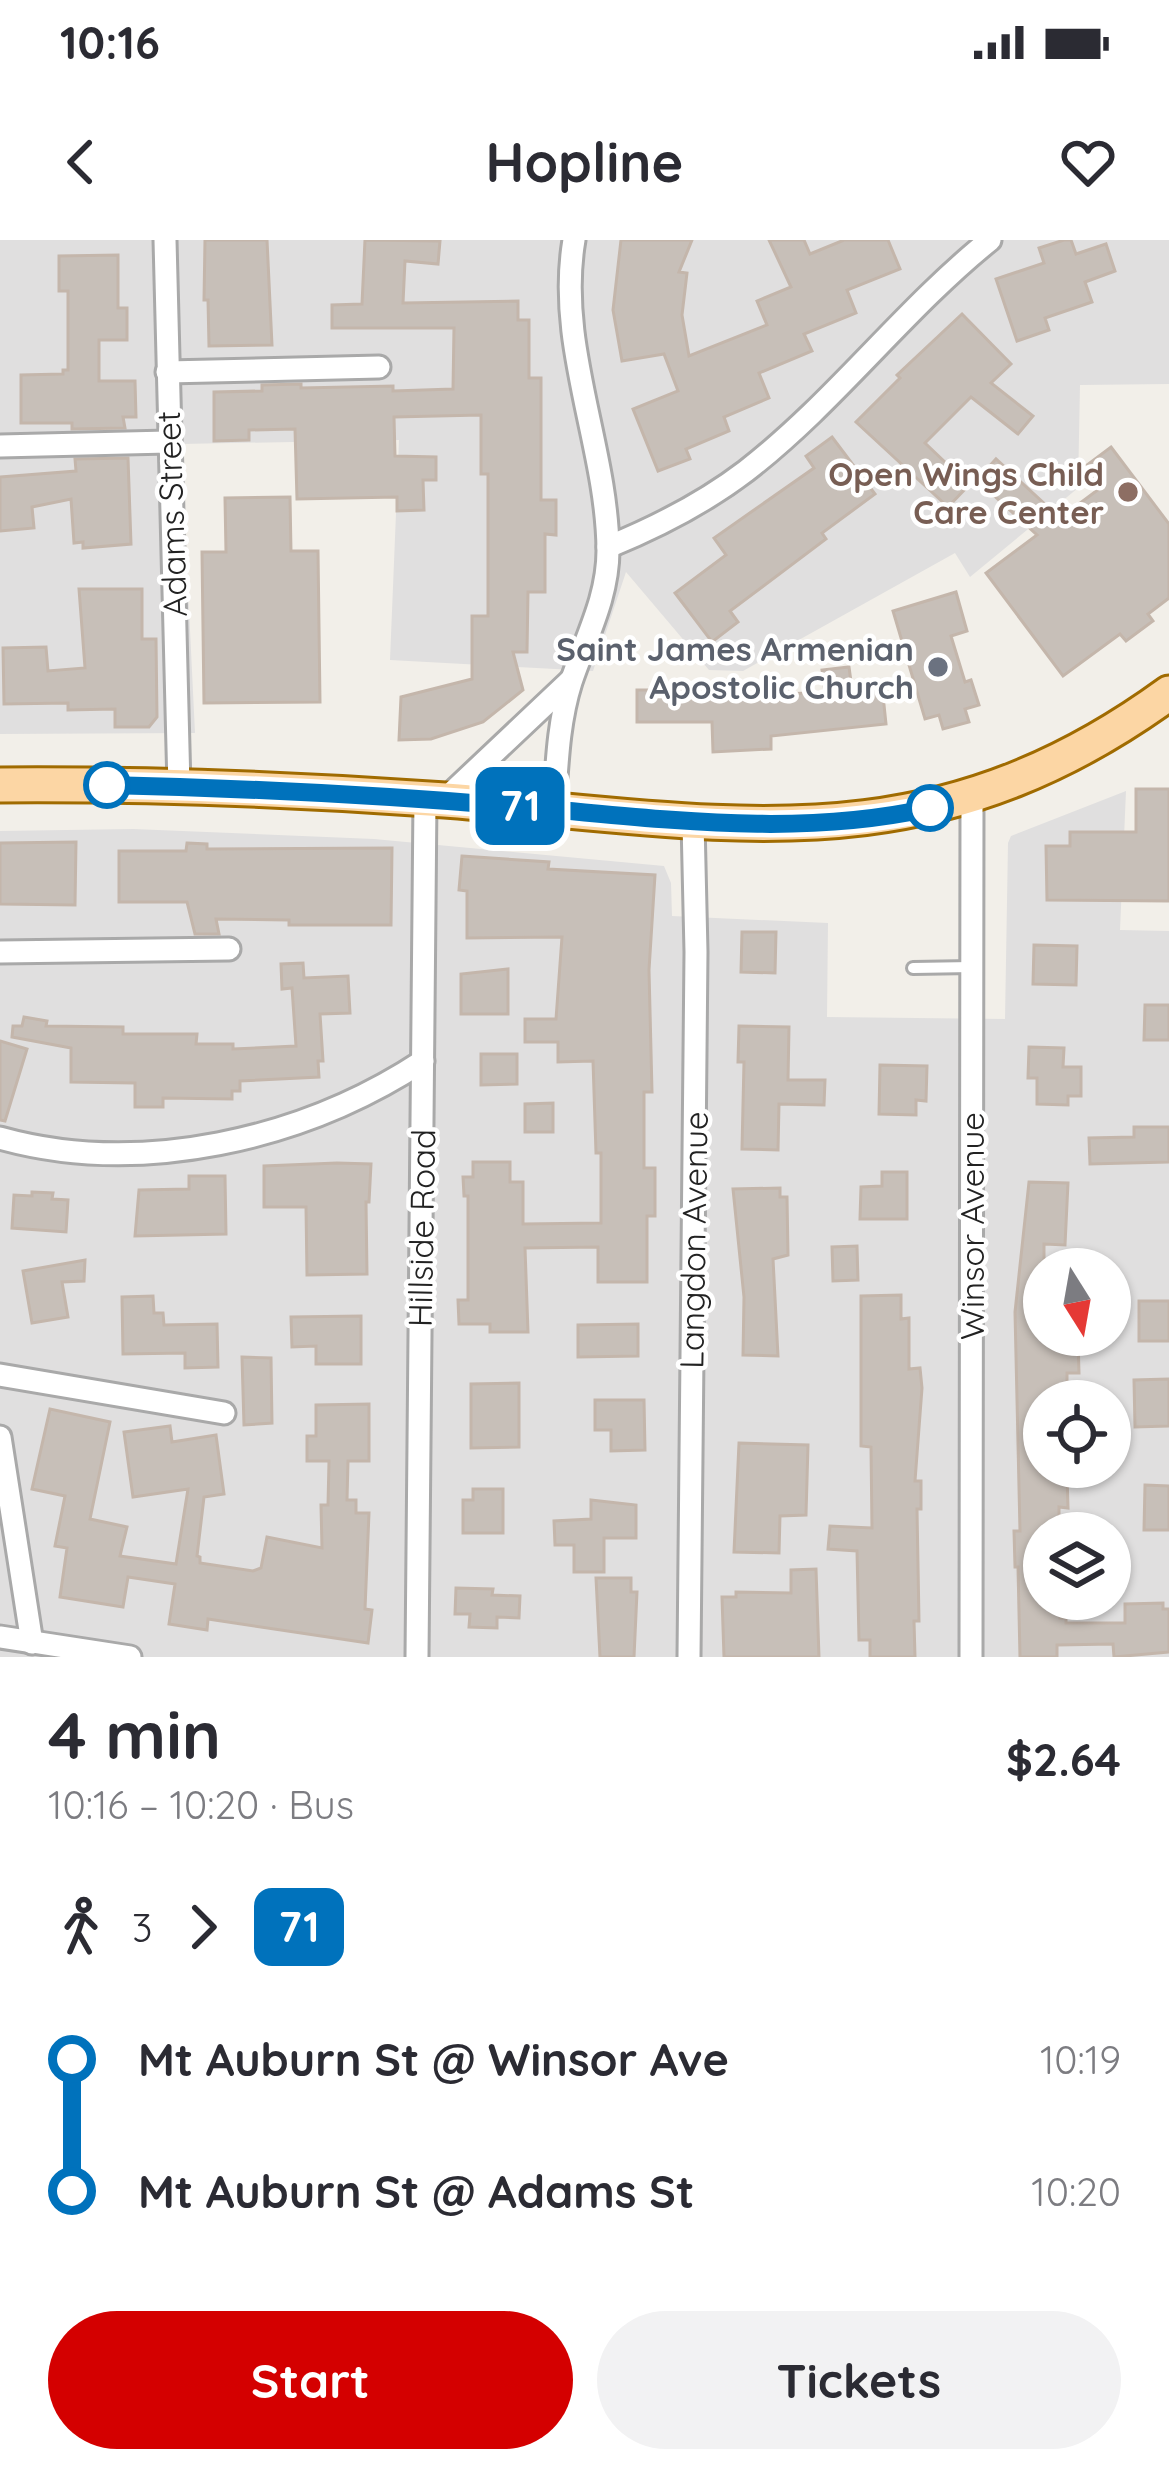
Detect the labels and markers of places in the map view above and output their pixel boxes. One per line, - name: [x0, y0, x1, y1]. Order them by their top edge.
- place label: Open Wings Child Care Center: [828, 453, 1104, 532]
- marker: Open Wings Child Care Center: [1115, 479, 1141, 505]
- place label: Saint James Armenian Apostolic Church: [556, 628, 914, 707]
- marker: Saint James Armenian Apostolic Church: [925, 654, 951, 680]
- unlabelled marker: [85, 763, 129, 807]
- unlabelled marker: [908, 786, 952, 830]

